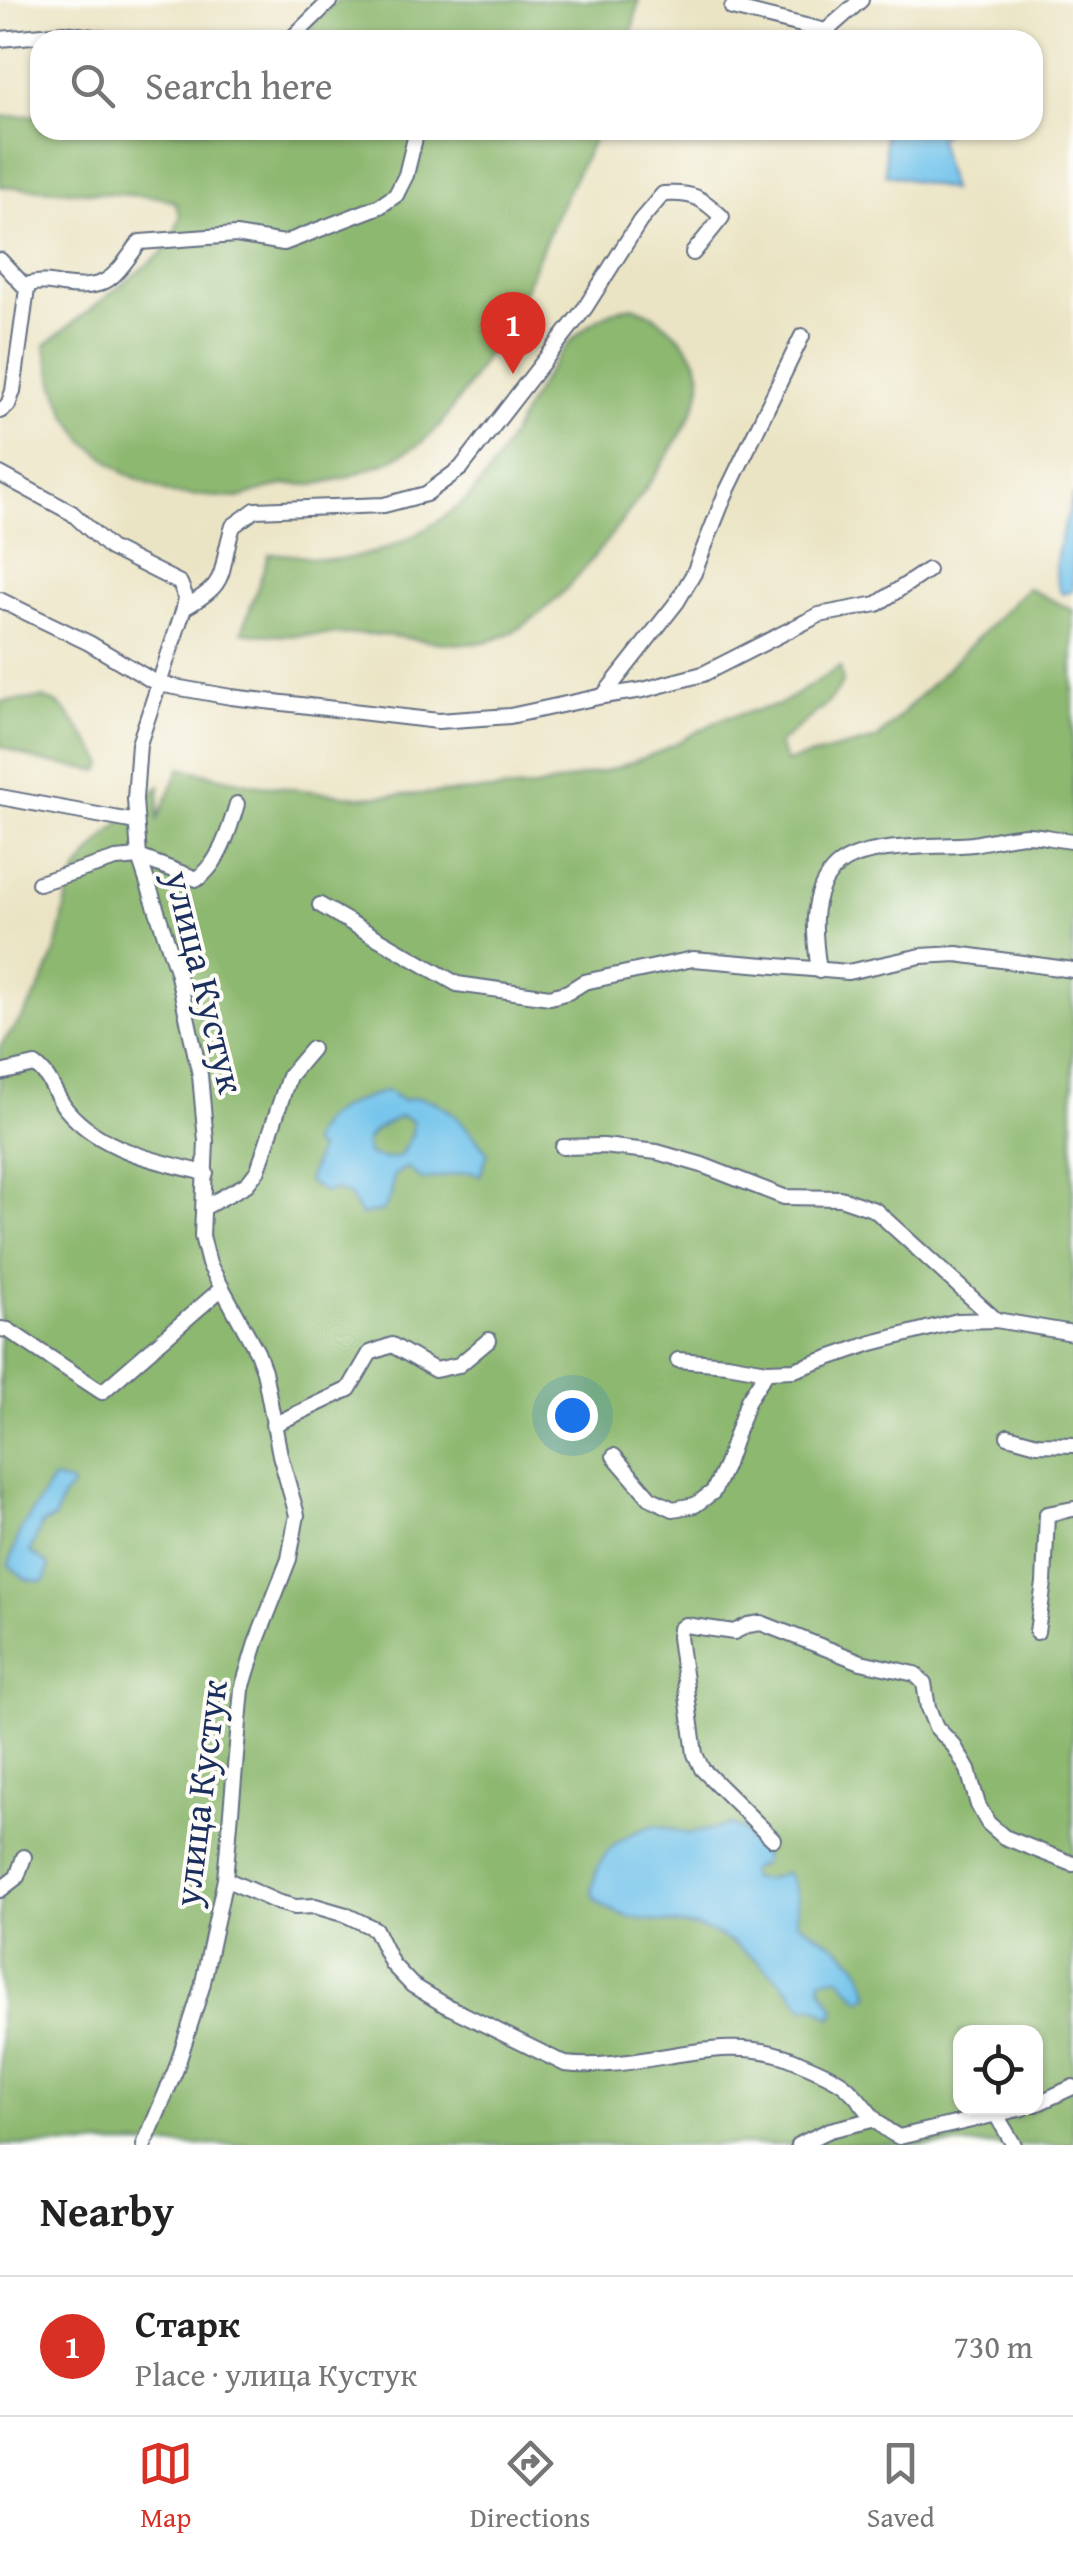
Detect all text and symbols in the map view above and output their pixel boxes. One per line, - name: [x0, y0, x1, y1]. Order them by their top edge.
- search box: [30, 30, 1043, 140]
- text: Search here: [145, 57, 333, 113]
- icon: search: [65, 58, 120, 113]
- pin: 1: [480, 292, 546, 374]
- street label: улица Кустук: [151, 863, 261, 1099]
- your location: [547, 1390, 598, 1441]
- street label: улица Кустук: [157, 1676, 241, 1910]
- map controls: [953, 2025, 1043, 2115]
- button: locate: [953, 2025, 1043, 2115]
- text: Nearby: [40, 2180, 174, 2241]
- text: Старк: [135, 2295, 240, 2351]
- text: 1: [64, 2323, 81, 2370]
- text: 730 m: [954, 2323, 1033, 2370]
- text: Place · улица Кустук: [135, 2351, 417, 2398]
- tab: Map: [138, 2436, 193, 2537]
- tab: Directions: [470, 2436, 590, 2537]
- tab: Saved: [867, 2436, 935, 2537]

